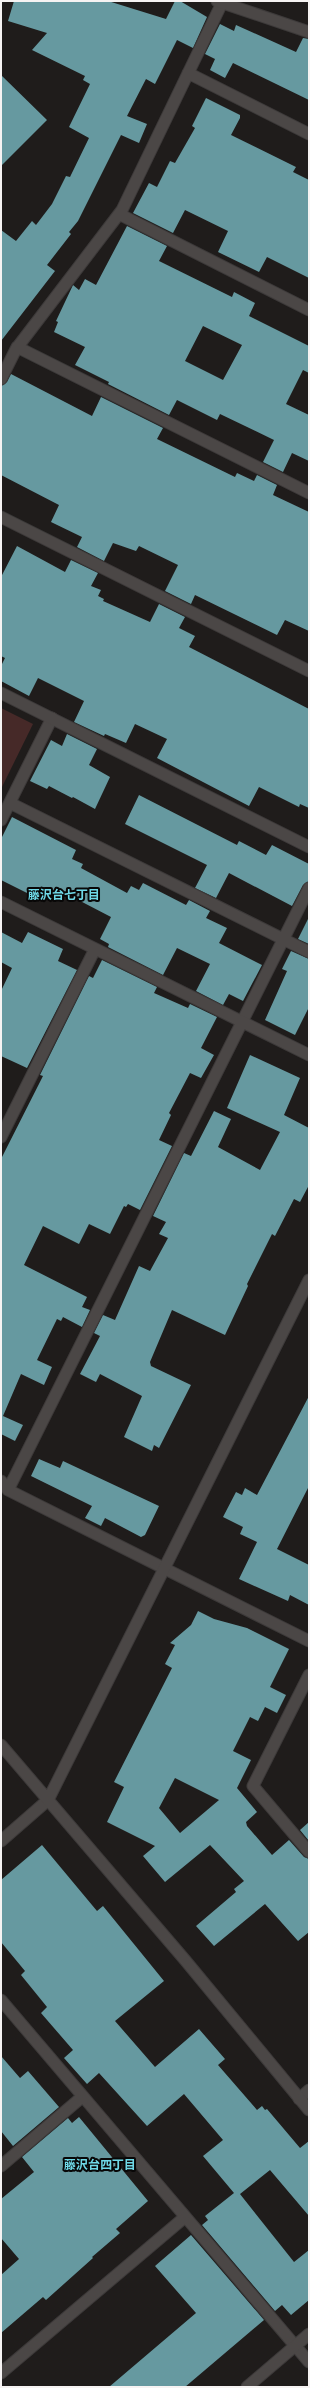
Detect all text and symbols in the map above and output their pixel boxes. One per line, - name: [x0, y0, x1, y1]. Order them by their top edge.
- district label: 藤沢台七丁目: [28, 887, 100, 901]
- district label: 藤沢台四丁目: [64, 2157, 136, 2171]

